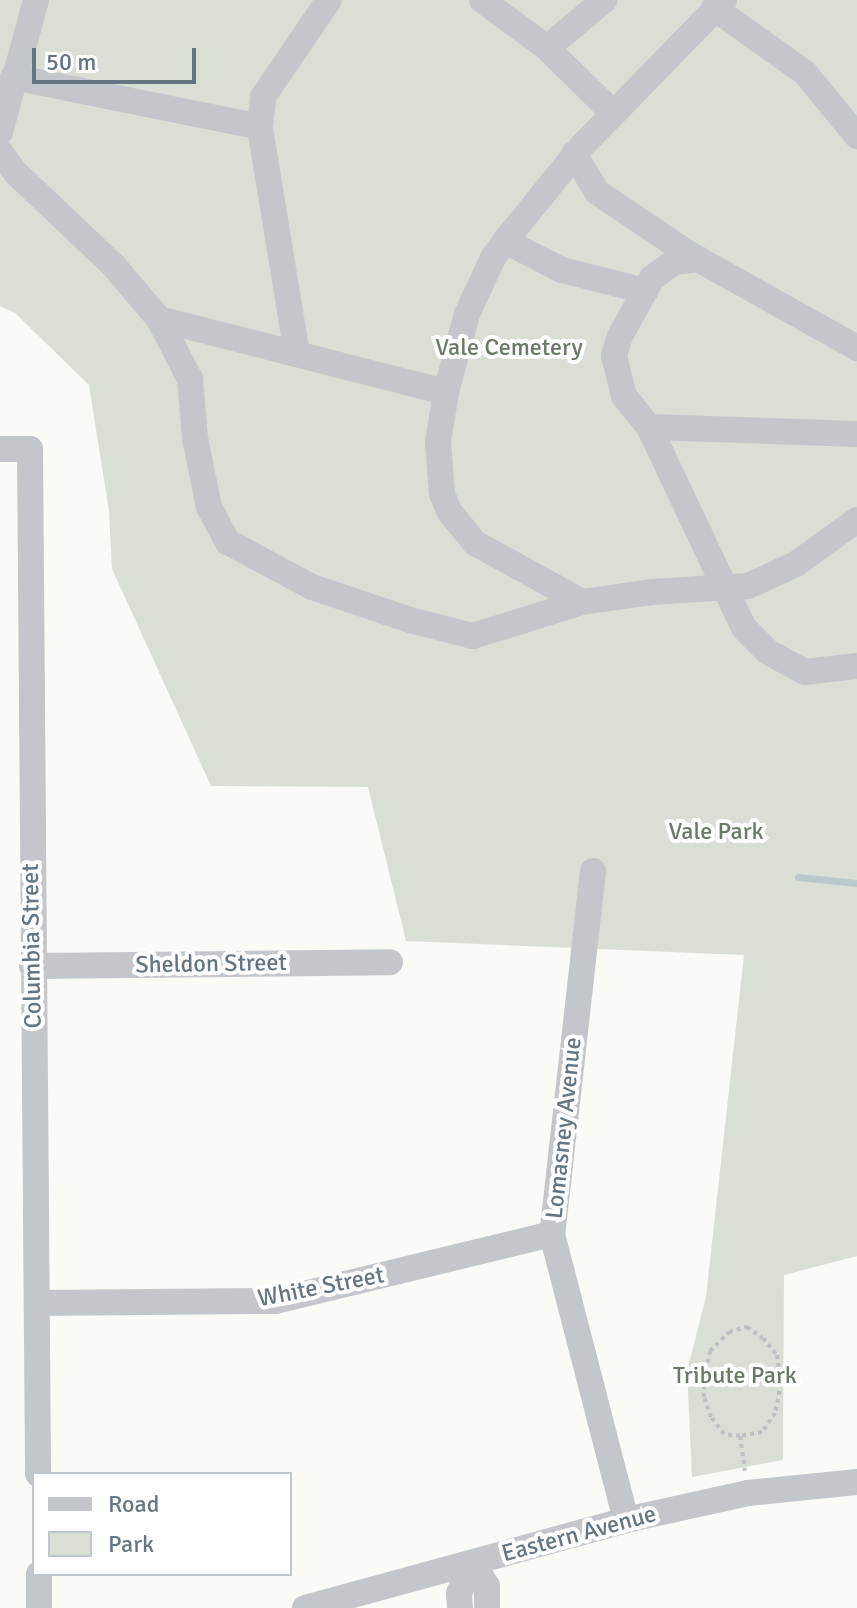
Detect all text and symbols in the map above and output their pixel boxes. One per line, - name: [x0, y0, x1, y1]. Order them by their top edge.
- scale bar: [36, 32, 200, 82]
- text: 50 m: [46, 47, 96, 77]
- park label: Vale Cemetery: [435, 334, 583, 362]
- park label: Vale Park: [668, 818, 764, 846]
- street label: Columbia Street: [16, 863, 48, 1029]
- street label: Sheldon Street: [135, 948, 287, 980]
- street label: Lomasney Avenue: [540, 1036, 588, 1220]
- street label: White Street: [255, 1261, 387, 1313]
- park label: Tribute Park: [673, 1362, 797, 1390]
- legend: [32, 1472, 292, 1576]
- text: Road: [108, 1489, 159, 1519]
- street label: Eastern Avenue: [499, 1500, 659, 1568]
- text: Park: [108, 1529, 154, 1559]

